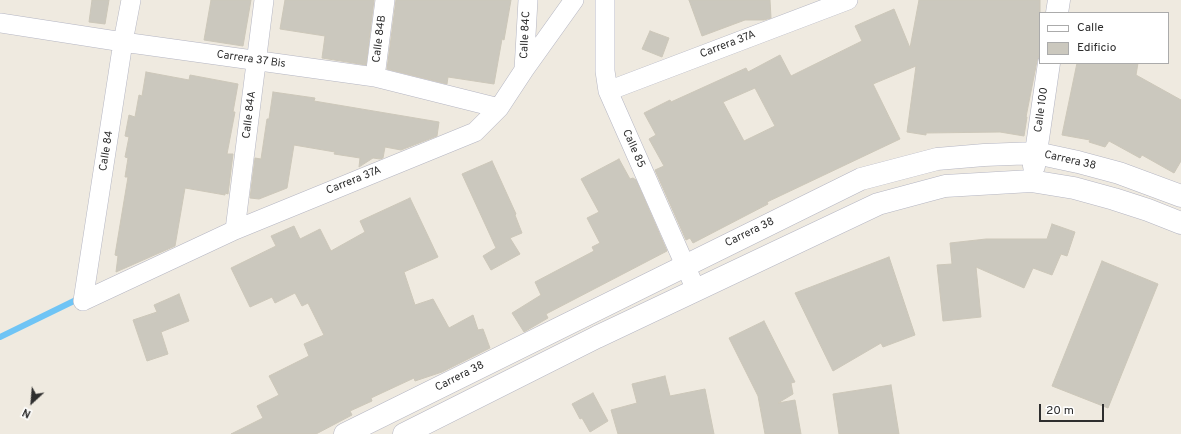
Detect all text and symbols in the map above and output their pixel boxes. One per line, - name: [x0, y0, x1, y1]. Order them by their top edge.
- street label: Calle 84C: [518, 11, 534, 59]
- legend: [1039, 12, 1169, 64]
- street label: Calle 84B: [371, 14, 389, 64]
- text: Calle: [1077, 20, 1104, 36]
- street label: Carrera 37A: [698, 28, 758, 62]
- text: Edificio: [1077, 40, 1116, 56]
- street label: Carrera 37 Bis: [216, 49, 286, 71]
- street label: Calle 100: [1032, 87, 1052, 133]
- street label: Calle 84A: [241, 90, 259, 140]
- street label: Calle 85: [619, 128, 647, 170]
- street label: Calle 84: [97, 130, 117, 172]
- street label: Carrera 38: [1043, 149, 1097, 173]
- street label: Carrera 37A: [325, 164, 383, 198]
- street label: Carrera 38: [723, 215, 777, 251]
- street label: Carrera 38: [433, 359, 487, 395]
- north arrow: [12, 382, 52, 422]
- scale bar: [1041, 396, 1106, 422]
- text: 20 m: [1046, 403, 1074, 419]
- text: N: [20, 405, 33, 421]

